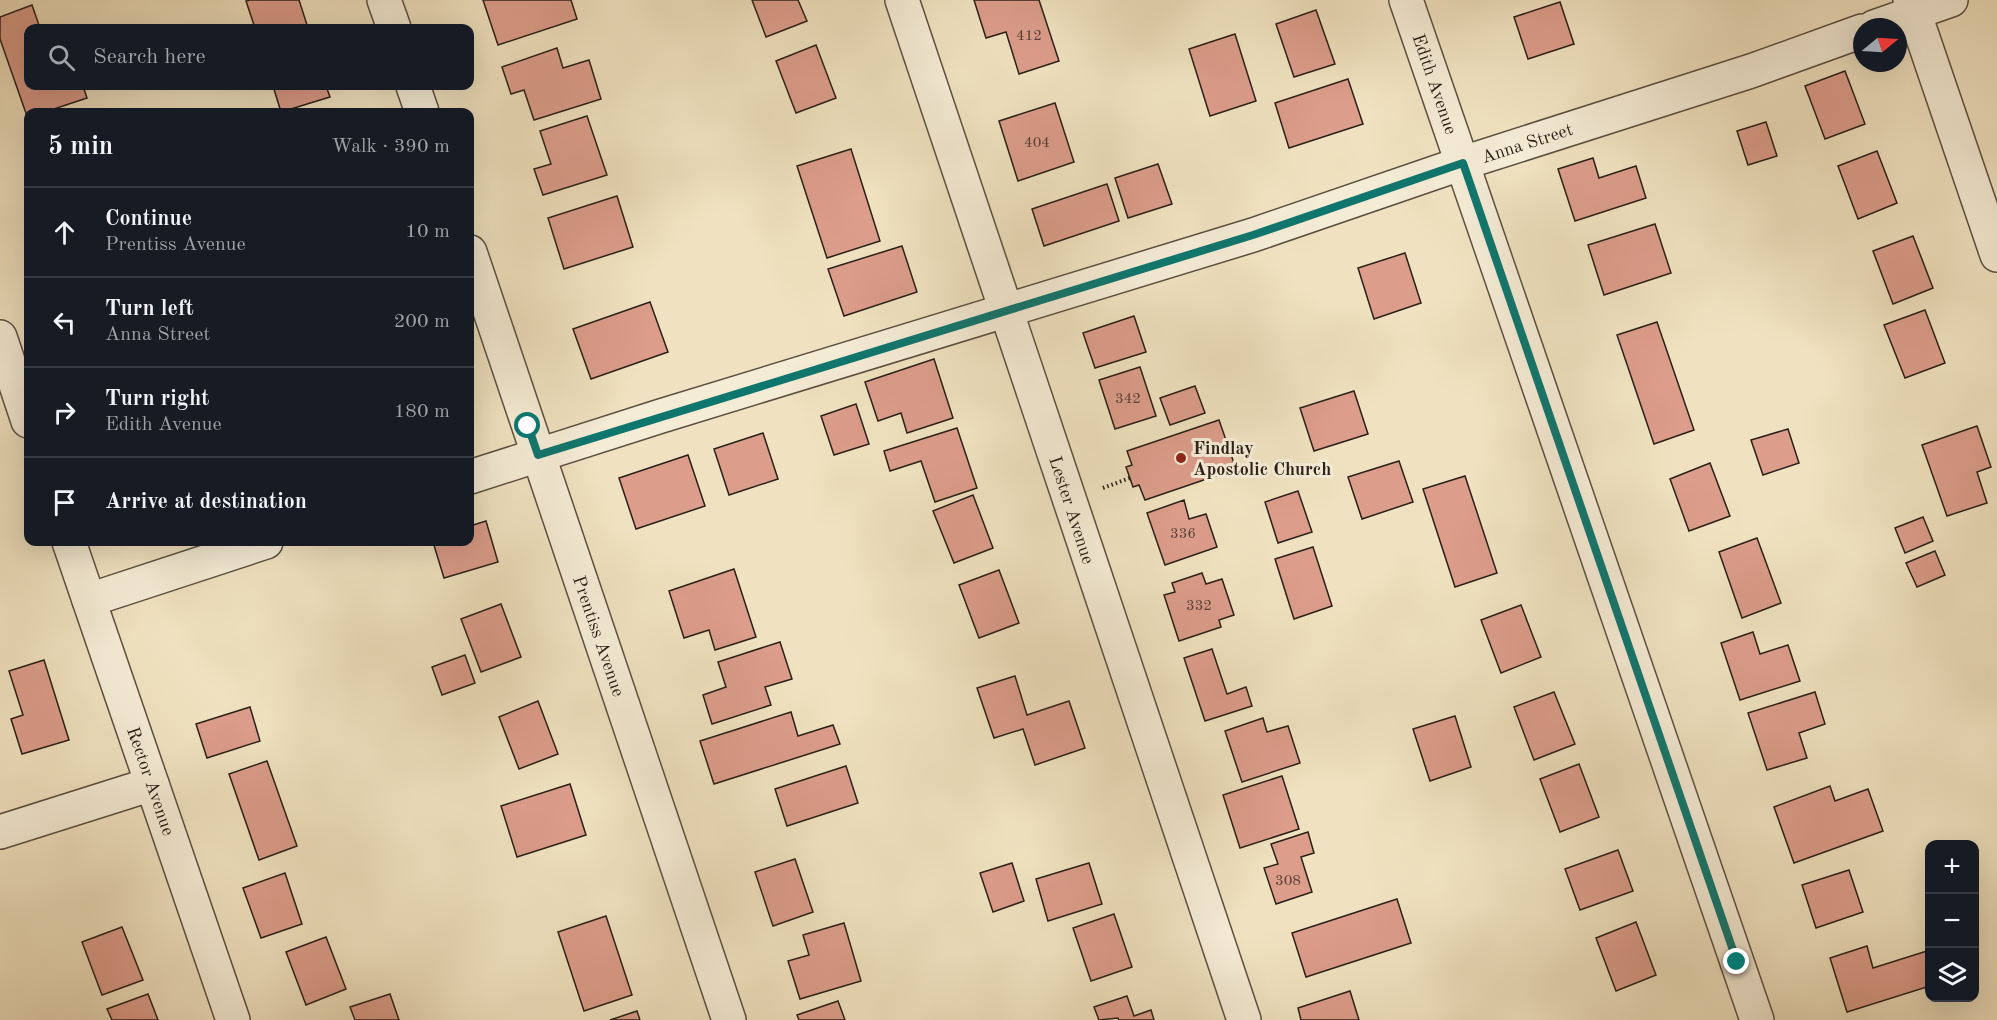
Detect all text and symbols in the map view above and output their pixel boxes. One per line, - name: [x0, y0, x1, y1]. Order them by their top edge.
- north arrow: [1853, 18, 1907, 72]
- search box: [24, 24, 474, 90]
- house number: 412: [1016, 29, 1042, 44]
- street label: Edith Avenue: [1408, 32, 1460, 137]
- icon: search: [45, 41, 78, 74]
- text: Search here: [93, 46, 206, 68]
- street label: Anna Street: [1479, 121, 1575, 167]
- text: 5 min: [48, 134, 113, 160]
- house number: 404: [1024, 136, 1050, 151]
- text: Walk · 390 m: [331, 137, 450, 157]
- text: Continue: [105, 208, 192, 230]
- icon: ahead: [48, 216, 81, 249]
- text: 10 m: [405, 222, 450, 242]
- text: Prentiss Avenue: [105, 235, 246, 255]
- text: Turn left: [105, 298, 194, 320]
- icon: left: [48, 306, 81, 339]
- text: 200 m: [394, 312, 450, 332]
- text: Anna Street: [105, 325, 210, 345]
- text: Turn right: [105, 388, 209, 410]
- house number: 342: [1115, 392, 1141, 407]
- icon: right: [48, 396, 81, 429]
- text: 180 m: [394, 402, 450, 422]
- route start: [514, 412, 540, 438]
- text: Edith Avenue: [105, 415, 222, 435]
- place label: Findlay Apostolic Church: [1193, 440, 1331, 479]
- marker: Findlay Apostolic Church: [1174, 451, 1188, 465]
- street label: Lester Avenue: [1045, 454, 1097, 567]
- icon: arrive: [48, 486, 81, 519]
- text: Arrive at destination: [105, 491, 307, 513]
- house number: 336: [1170, 527, 1196, 542]
- street label: Prentiss Avenue: [569, 574, 627, 699]
- house number: 332: [1186, 599, 1212, 614]
- street label: Rector Avenue: [123, 725, 177, 838]
- map controls: [1925, 840, 1979, 1002]
- button: +: [1925, 840, 1979, 894]
- house number: 308: [1275, 874, 1301, 889]
- button: −: [1925, 894, 1979, 948]
- route end: [1723, 948, 1749, 974]
- button: layers: [1925, 948, 1979, 1002]

